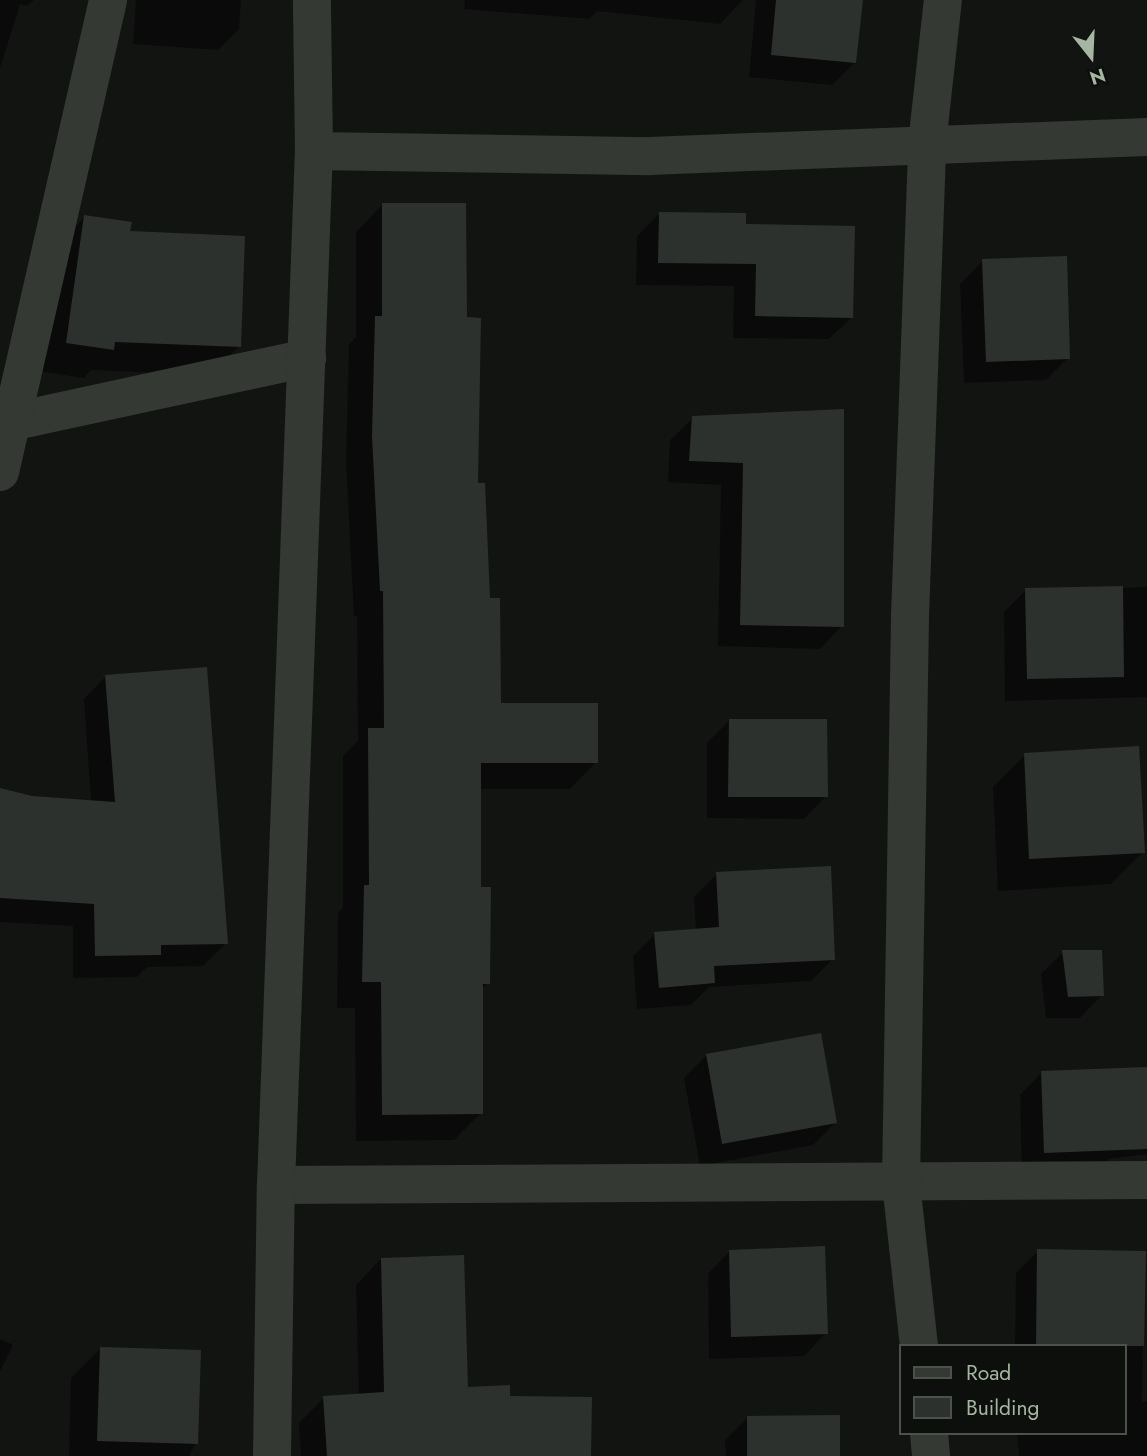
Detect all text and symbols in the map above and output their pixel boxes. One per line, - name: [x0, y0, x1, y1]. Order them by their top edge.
- north arrow: [1056, 21, 1126, 91]
- text: N: [1086, 61, 1109, 92]
- legend: [898, 1344, 1126, 1435]
- text: Road: [966, 1358, 1011, 1388]
- text: Building: [966, 1393, 1039, 1423]

